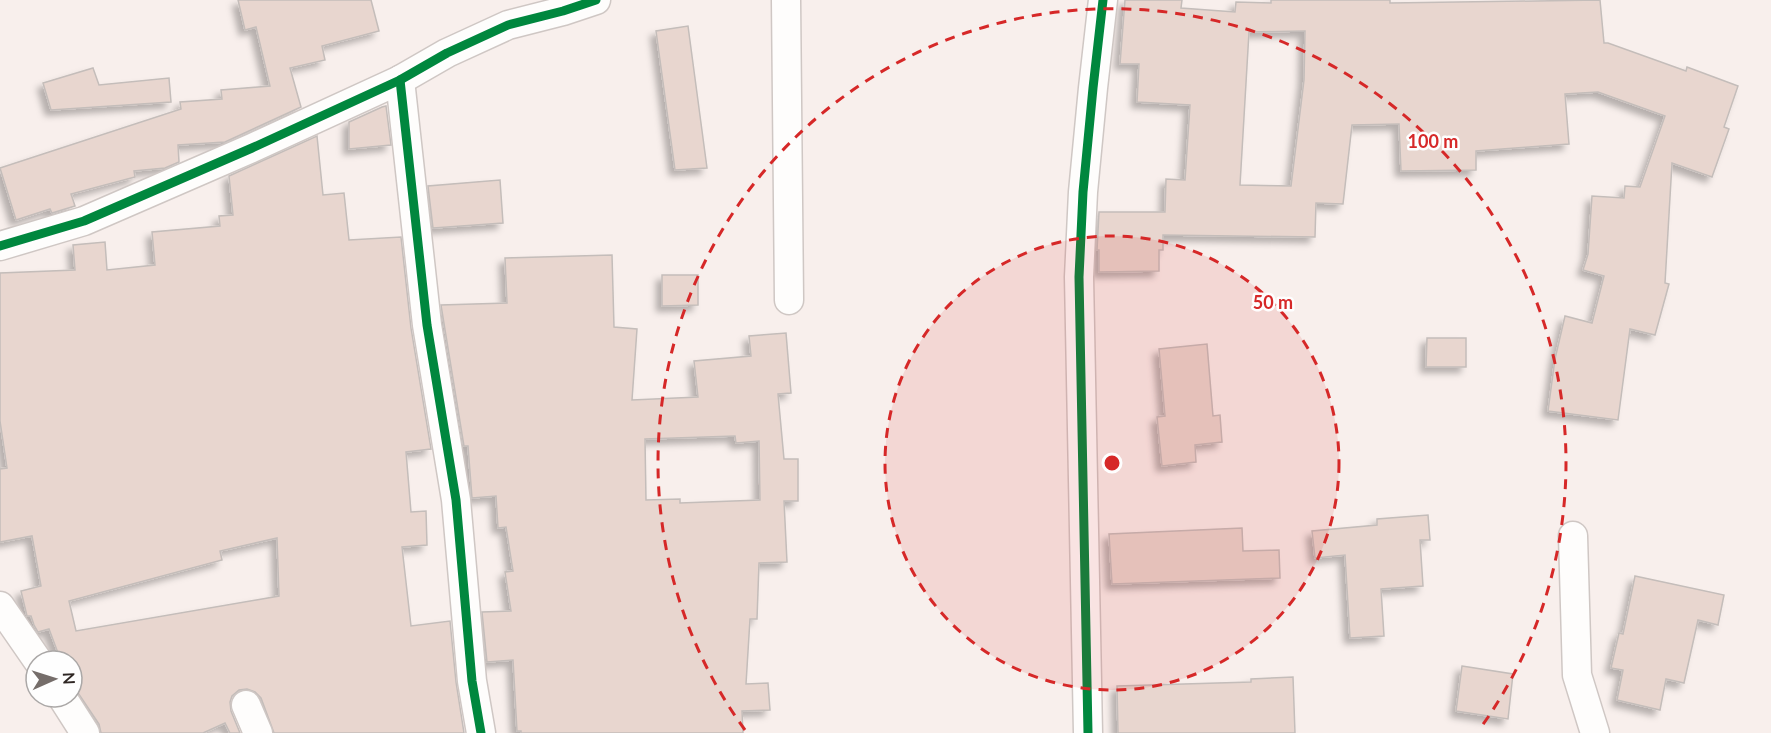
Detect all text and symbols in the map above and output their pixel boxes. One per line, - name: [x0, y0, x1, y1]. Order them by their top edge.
- text: 100 m: [1408, 130, 1458, 152]
- text: 50 m: [1253, 291, 1293, 313]
- centre of rings: [1102, 453, 1122, 473]
- north arrow: [24, 649, 84, 709]
- text: N: [60, 672, 79, 685]

